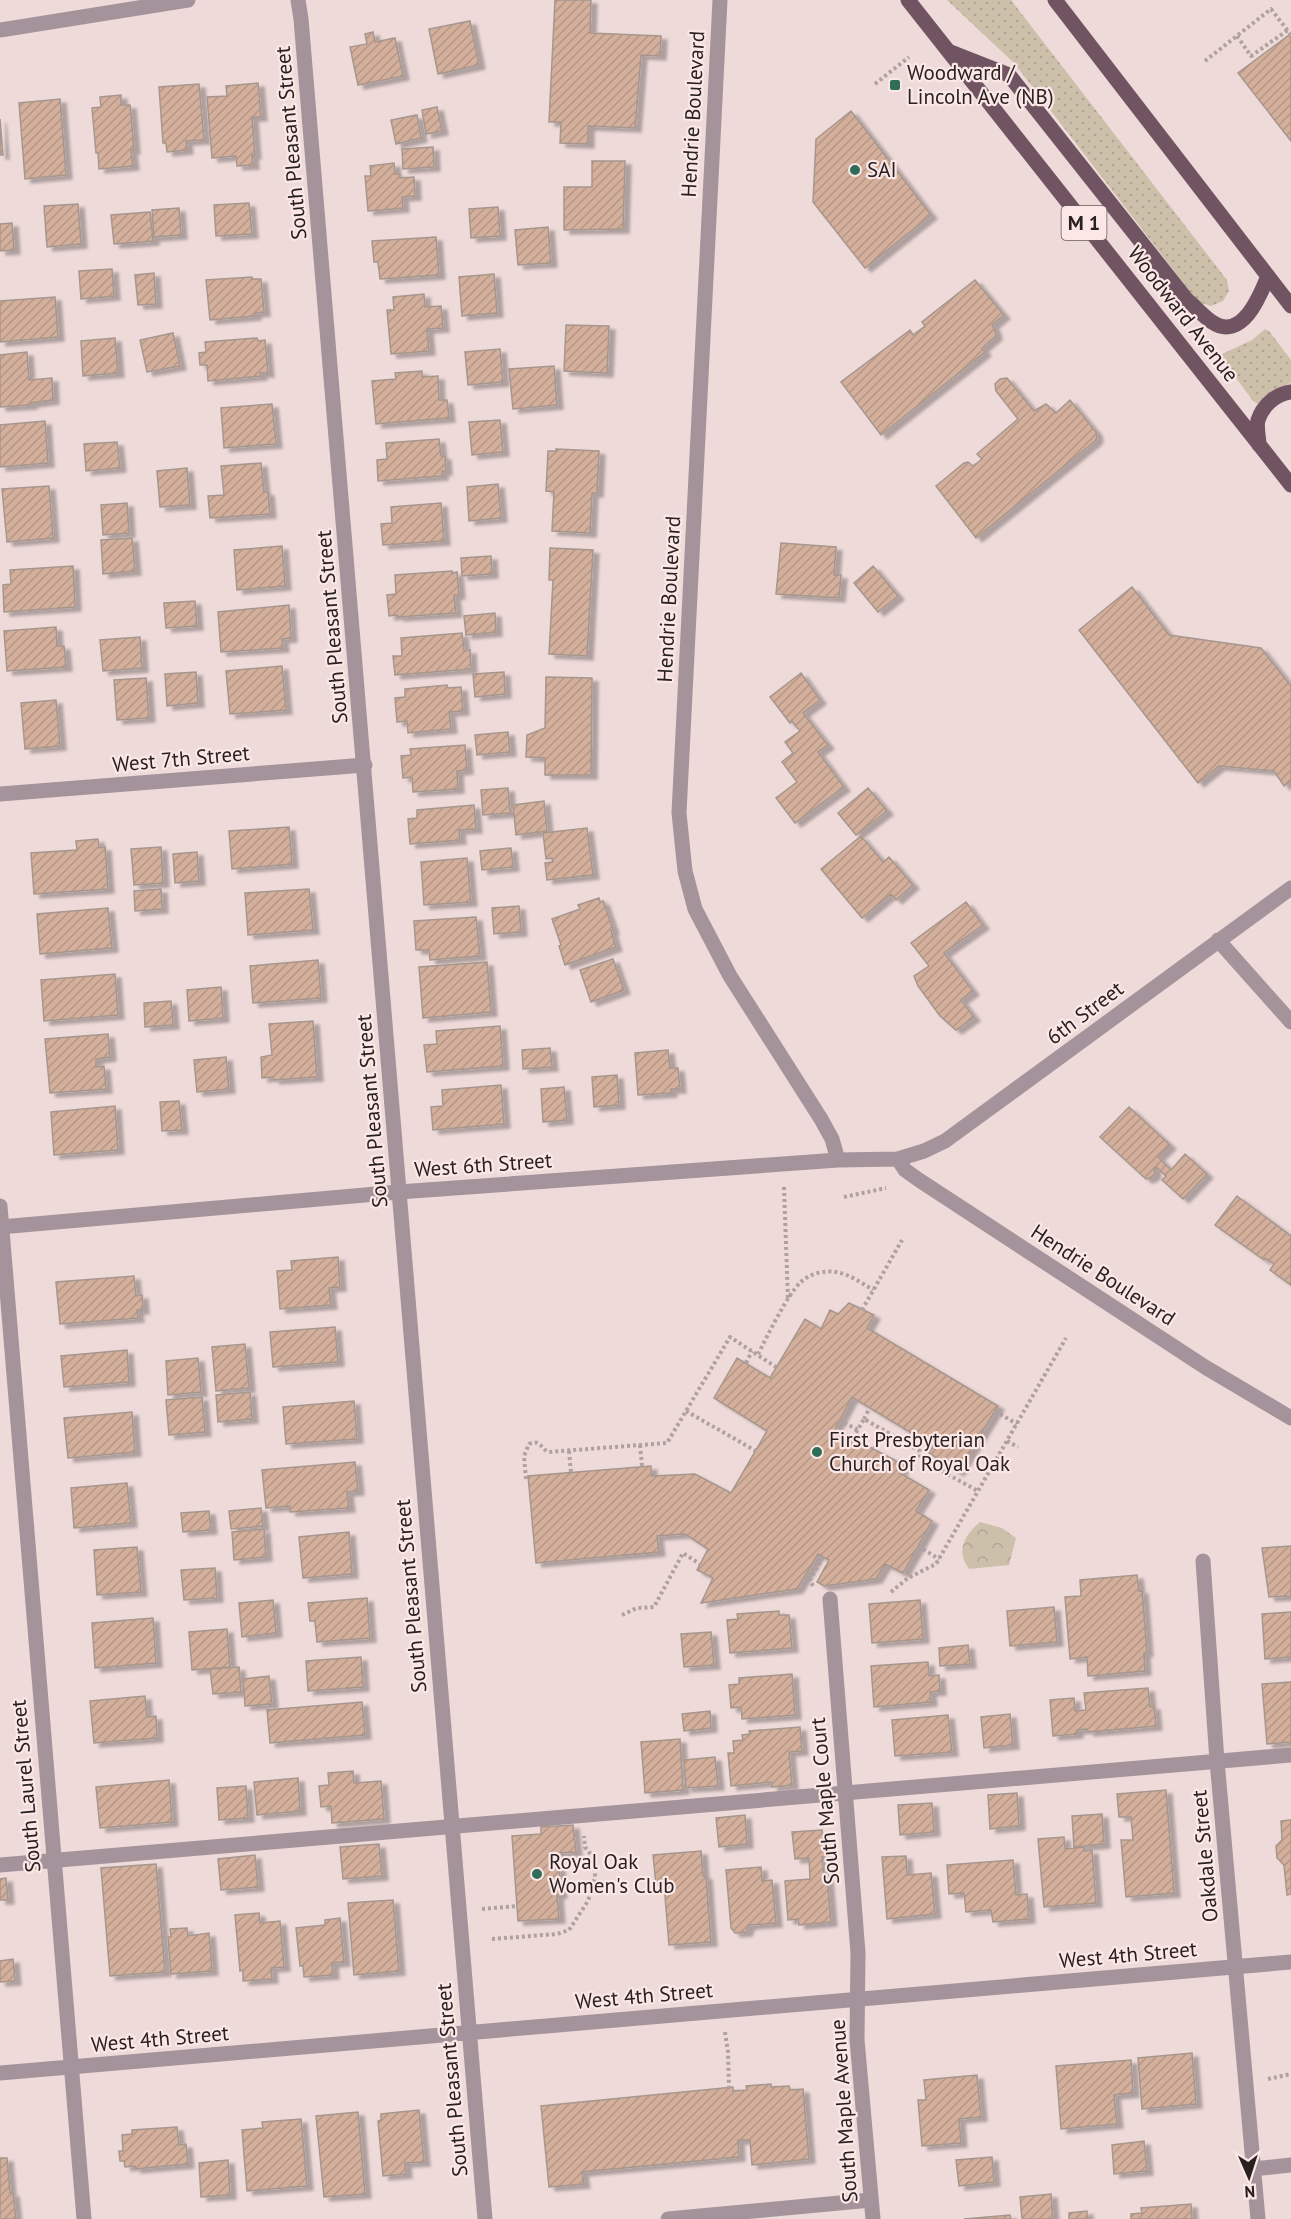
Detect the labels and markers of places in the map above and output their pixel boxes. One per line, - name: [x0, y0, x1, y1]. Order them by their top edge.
- place label: Woodward / Lincoln Ave (NB): [907, 59, 1054, 110]
- marker: Woodward / Lincoln Ave (NB): [888, 78, 902, 92]
- place label: SAI: [867, 156, 897, 183]
- marker: SAI: [848, 163, 862, 177]
- place label: First Presbyterian Church of Royal Oak: [829, 1426, 1010, 1477]
- marker: First Presbyterian Church of Royal Oak: [810, 1445, 824, 1459]
- place label: Royal Oak Women's Club: [549, 1848, 674, 1899]
- marker: Royal Oak Women's Club: [530, 1867, 544, 1881]

